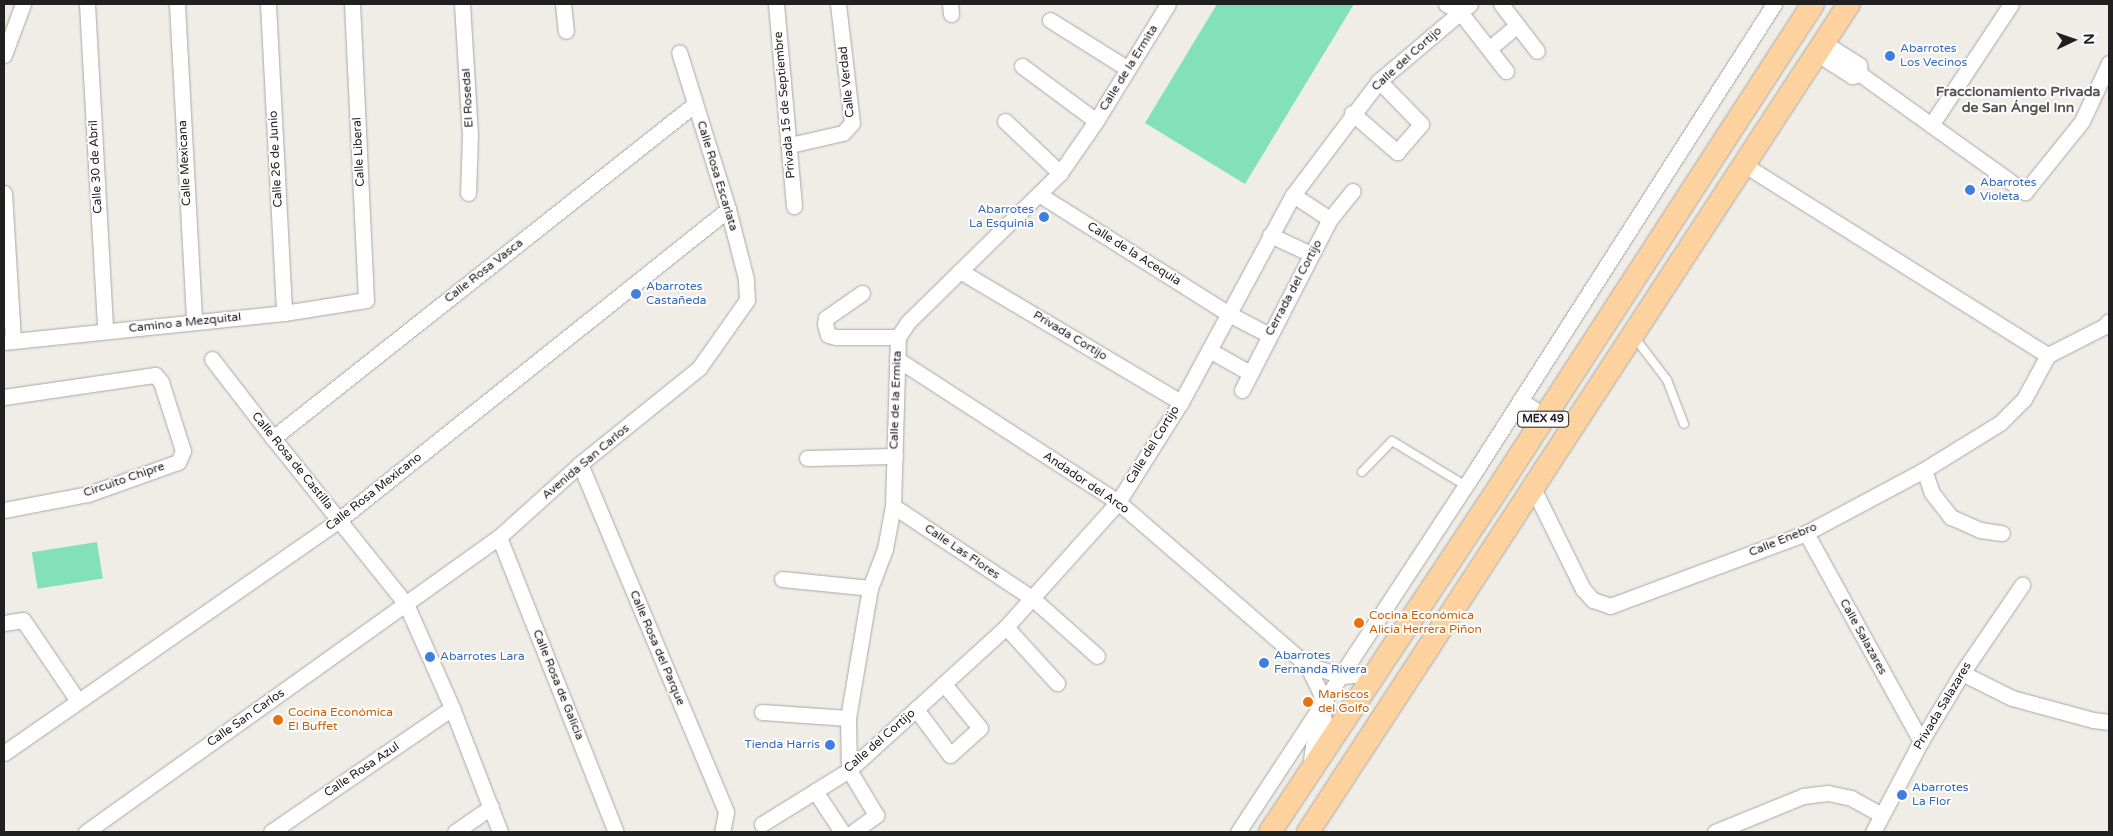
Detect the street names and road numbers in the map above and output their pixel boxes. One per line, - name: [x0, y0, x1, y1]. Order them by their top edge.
- street label: Calle de la Ermita: [1097, 22, 1161, 114]
- street label: Calle del Cortijo: [1369, 24, 1445, 94]
- street label: Privada 15 de Septiembre: [771, 31, 799, 179]
- street label: Calle Verdad: [836, 46, 858, 118]
- street label: El Rosedal: [459, 68, 477, 128]
- street label: Calle 26 de Junio: [266, 110, 286, 208]
- street label: Calle Liberal: [350, 117, 368, 187]
- street label: Calle Rosa Escarlata: [693, 119, 741, 233]
- street label: Calle 30 de Abril: [86, 120, 106, 214]
- street label: Calle Mexicana: [176, 120, 194, 206]
- street label: Calle de la Acequia: [1084, 219, 1184, 289]
- street label: Calle Rosa Vasca: [442, 236, 526, 306]
- street label: Cerrada del Cortijo: [1263, 237, 1325, 339]
- street label: Privada Cortijo: [1030, 308, 1110, 364]
- street label: Camino a Mezquital: [128, 310, 242, 336]
- street label: Calle de la Ermita: [887, 350, 905, 450]
- street label: Calle del Cortijo: [1123, 403, 1183, 487]
- street label: Calle Rosa de Castilla: [248, 409, 336, 513]
- road number: MEX 49: [1517, 410, 1569, 428]
- street label: Avenida San Carlos: [539, 421, 633, 503]
- street label: Andador del Arco: [1040, 449, 1132, 517]
- street label: Calle Rosa Mexicano: [323, 450, 425, 534]
- street label: Circuito Chipre: [82, 459, 166, 501]
- street label: Calle Enebro: [1747, 520, 1819, 560]
- street label: Calle Las Flores: [922, 521, 1002, 583]
- street label: Calle Rosa del Parque: [626, 588, 688, 708]
- street label: Calle Salazares: [1836, 597, 1890, 677]
- street label: Calle Rosa de Galicia: [529, 628, 587, 742]
- street label: Privada Salazares: [1911, 660, 1975, 752]
- street label: Calle San Carlos: [204, 686, 288, 750]
- street label: Calle del Cortijo: [842, 706, 918, 776]
- street label: Calle Rosa Azul: [322, 740, 402, 800]

